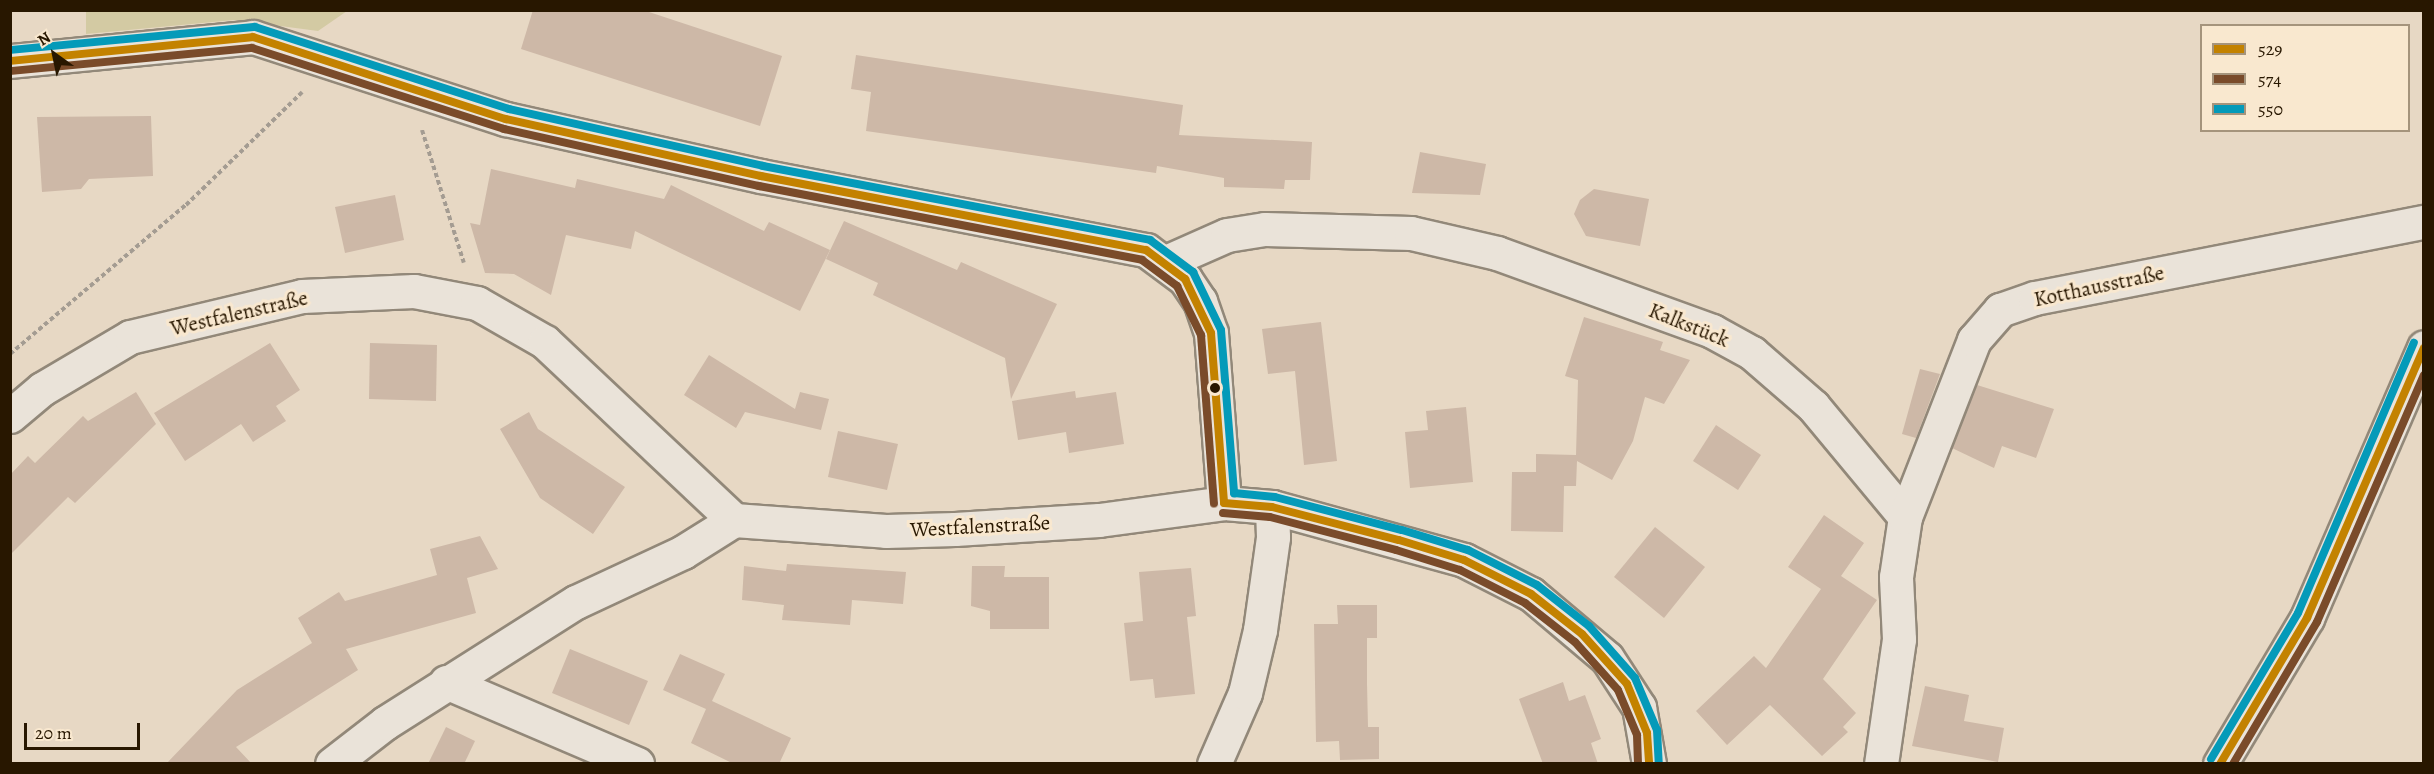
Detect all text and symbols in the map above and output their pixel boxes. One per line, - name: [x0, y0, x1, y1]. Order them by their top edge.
- north arrow: [24, 24, 84, 84]
- legend: [2200, 24, 2410, 132]
- text: N: [33, 27, 55, 51]
- text: 529: [2258, 37, 2282, 61]
- text: 574: [2258, 67, 2281, 91]
- text: 550: [2258, 97, 2283, 121]
- street label: Kotthausstraße: [2032, 260, 2166, 312]
- street label: Westfalenstraße: [168, 285, 310, 341]
- street label: Kalkstück: [1645, 298, 1733, 352]
- unlabelled marker: [1209, 382, 1221, 394]
- street label: Westfalenstraße: [909, 510, 1051, 542]
- scale bar: [27, 711, 142, 749]
- text: 20 m: [35, 721, 72, 745]

